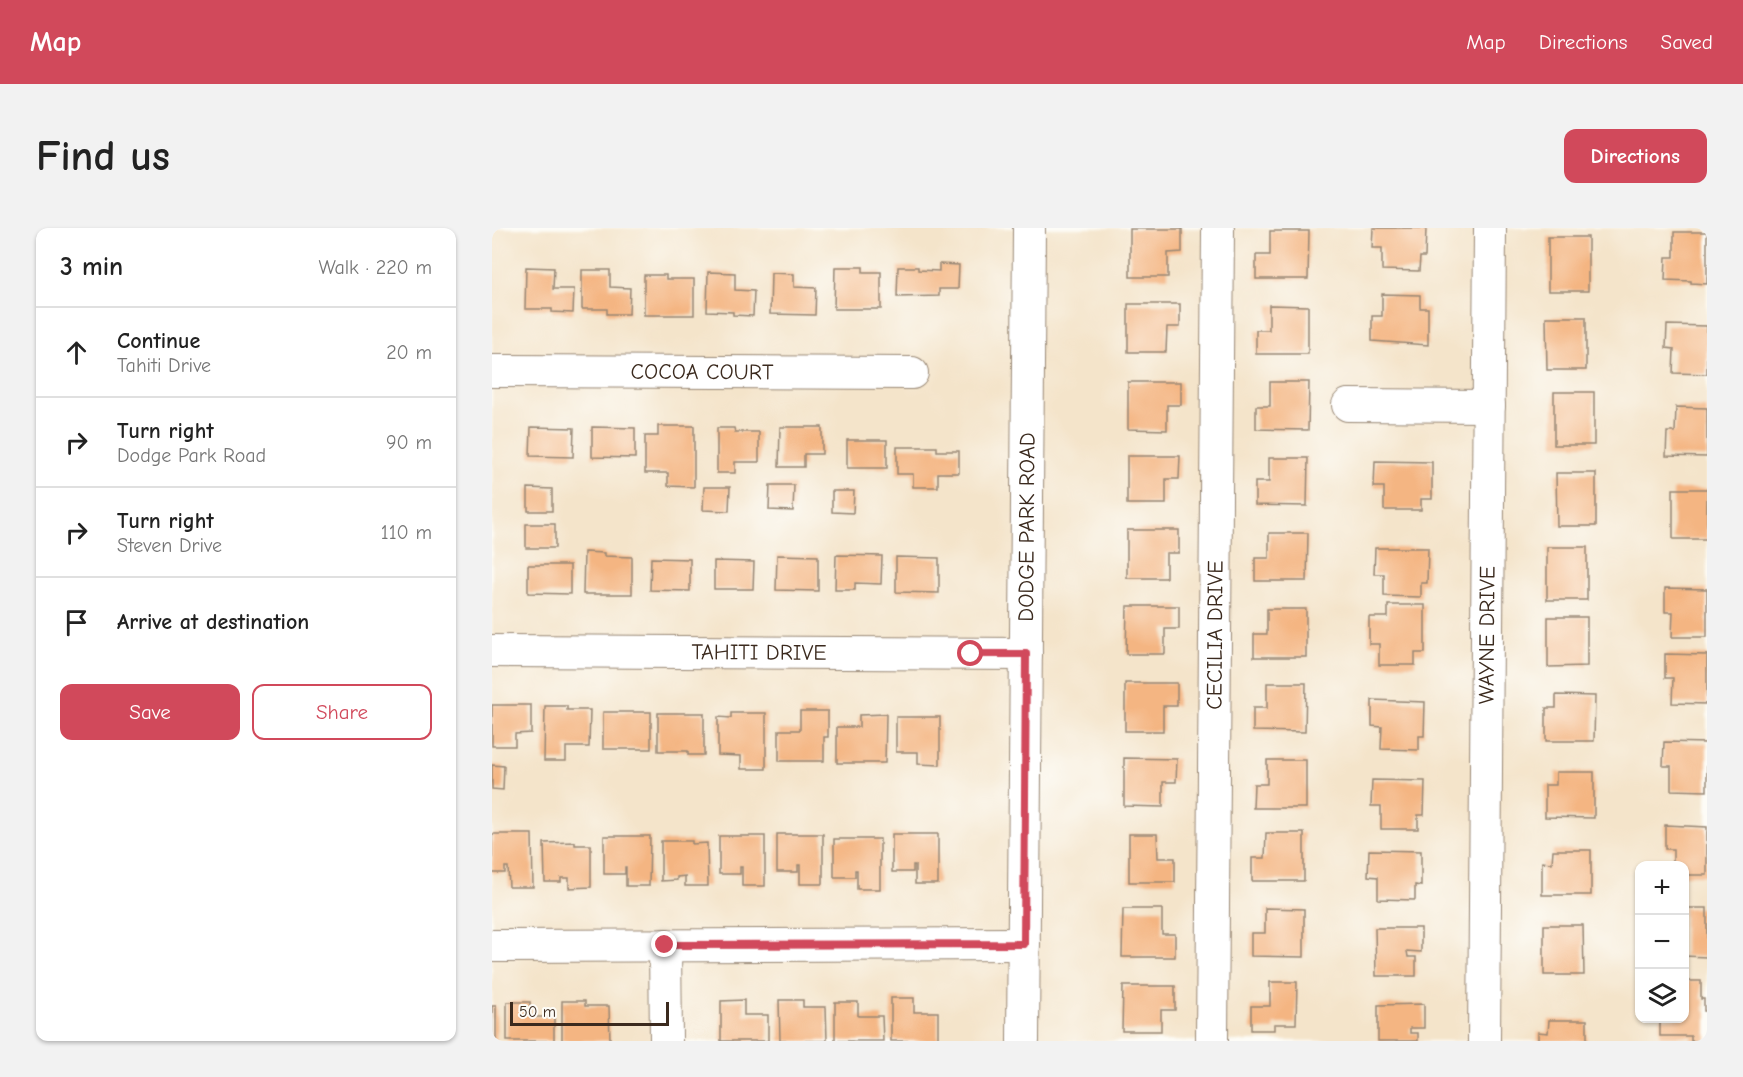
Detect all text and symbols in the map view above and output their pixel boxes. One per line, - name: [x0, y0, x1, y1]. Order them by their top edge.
- text: Map: [30, 26, 81, 58]
- text: Map: [1466, 30, 1506, 54]
- text: Directions: [1539, 30, 1628, 54]
- text: Saved: [1661, 30, 1713, 54]
- button: Directions: [1564, 129, 1707, 183]
- text: Find us: [36, 132, 170, 181]
- text: 3 min: [60, 252, 123, 282]
- text: Walk · 220 m: [318, 256, 432, 279]
- text: Continue: [117, 328, 200, 354]
- icon: ahead: [60, 336, 93, 369]
- text: 20 m: [386, 341, 432, 364]
- text: Tahiti Drive: [117, 354, 211, 377]
- street label: COCOA COURT: [630, 359, 774, 385]
- text: Turn right: [117, 418, 214, 444]
- icon: right: [60, 426, 93, 459]
- text: 90 m: [386, 431, 432, 454]
- street label: DODGE PARK ROAD: [1013, 432, 1040, 622]
- text: Dodge Park Road: [117, 444, 266, 467]
- text: Turn right: [117, 508, 214, 534]
- icon: right: [60, 516, 93, 549]
- text: 110 m: [381, 521, 432, 544]
- text: Steven Drive: [117, 534, 222, 557]
- street label: CECILIA DRIVE: [1201, 560, 1229, 710]
- street label: WAYNE DRIVE: [1473, 566, 1501, 704]
- icon: arrive: [60, 606, 93, 639]
- text: Arrive at destination: [117, 609, 309, 635]
- street label: TAHITI DRIVE: [691, 639, 827, 666]
- route start: [957, 640, 983, 666]
- button: Save: [60, 684, 240, 740]
- button: Share: [252, 684, 432, 740]
- map controls: [1635, 861, 1689, 1023]
- button: +: [1635, 861, 1689, 915]
- button: −: [1635, 915, 1689, 969]
- route end: [651, 931, 677, 957]
- button: layers: [1635, 969, 1689, 1023]
- scale bar: [510, 999, 669, 1026]
- text: 50 m: [519, 1003, 556, 1021]

